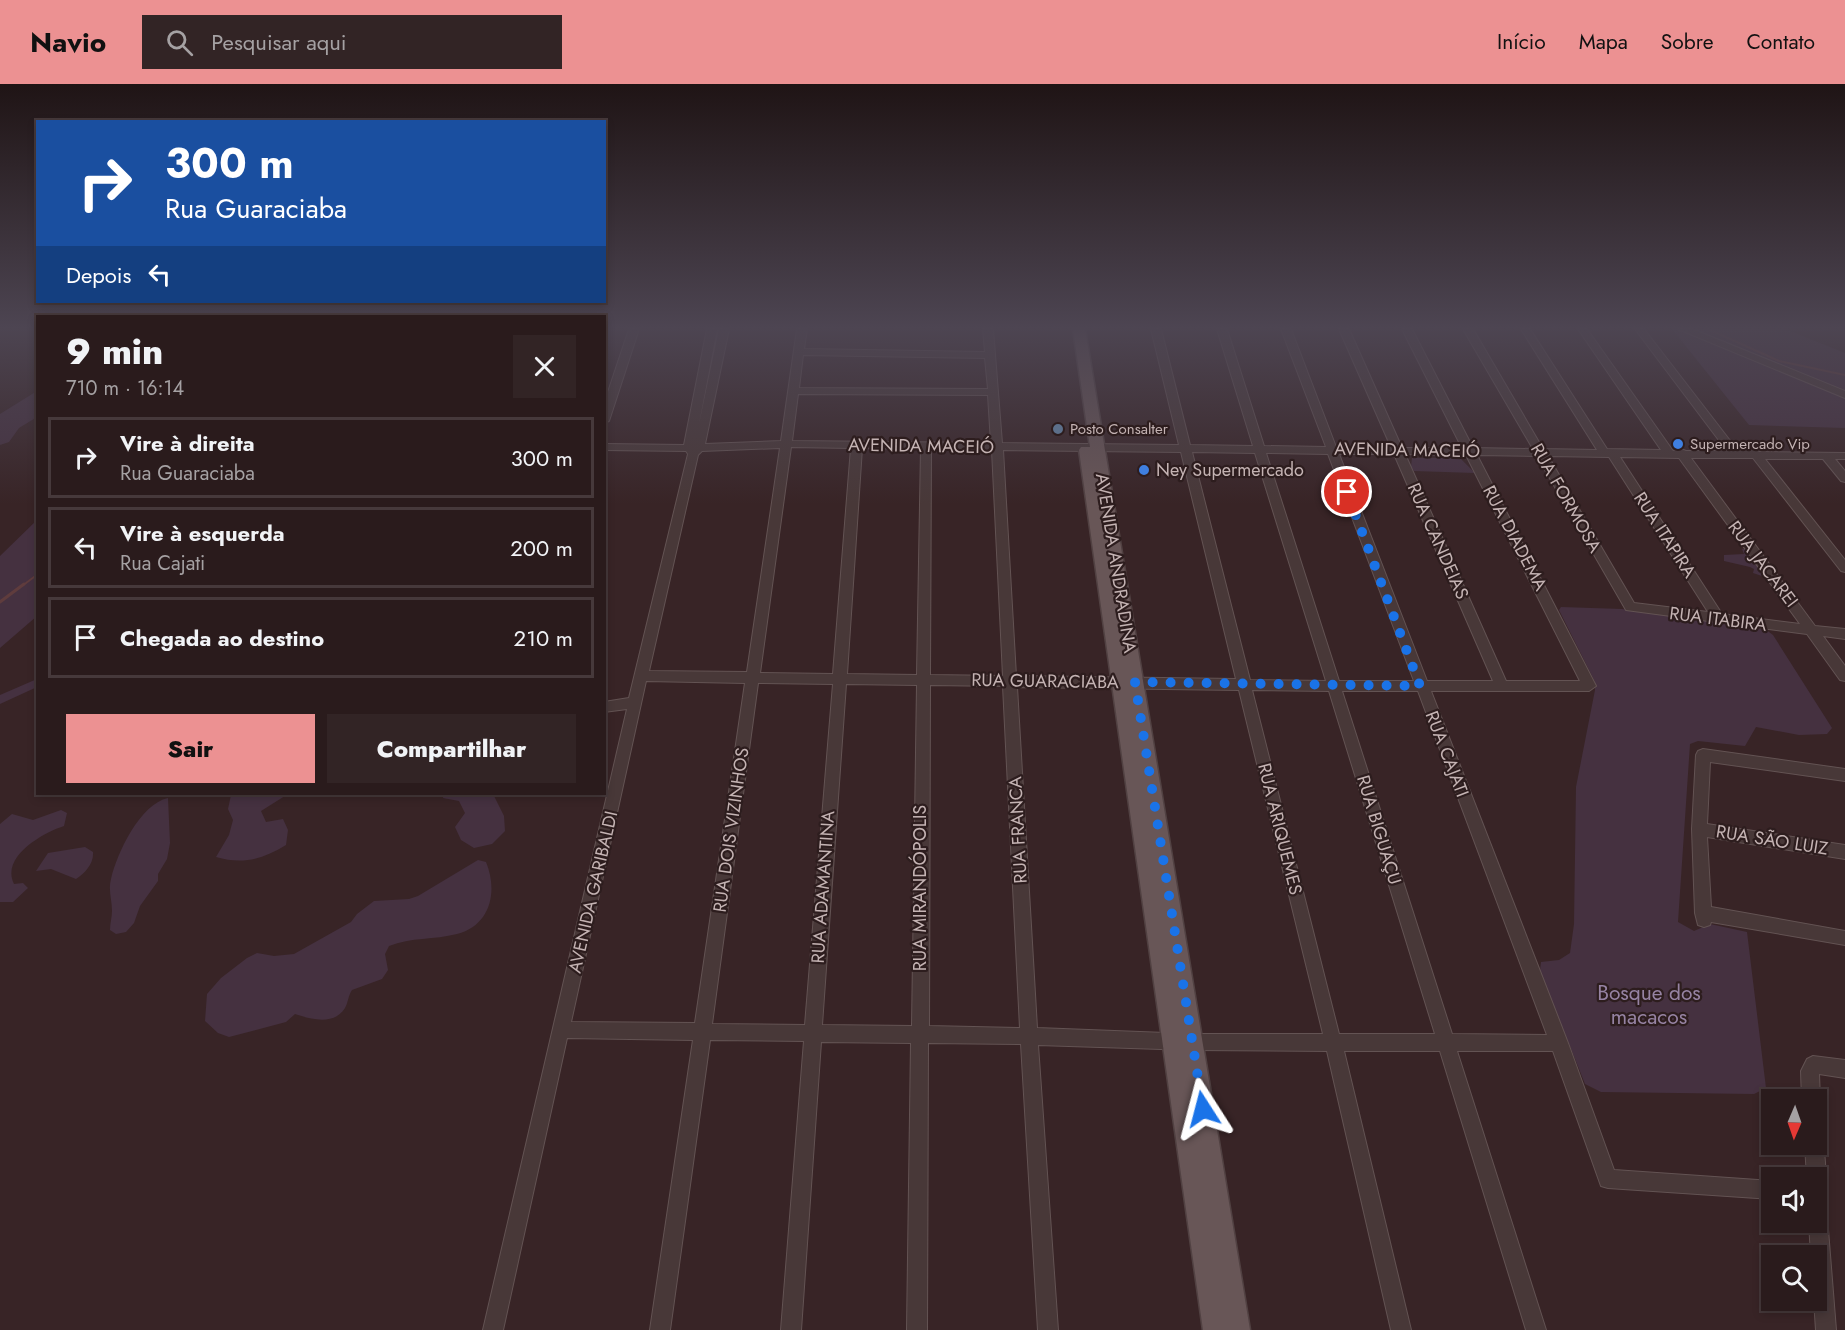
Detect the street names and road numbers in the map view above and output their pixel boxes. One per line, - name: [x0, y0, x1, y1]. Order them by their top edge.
- street label: AVENIDA MACEIÓ: [848, 432, 994, 460]
- street label: AVENIDA MACEIÓ: [1334, 436, 1480, 464]
- street label: RUA FORMOSA: [1524, 438, 1608, 558]
- street label: AVENIDA ANDRADINA: [1089, 471, 1143, 655]
- street label: RUA CANDEIAS: [1401, 479, 1475, 603]
- street label: RUA DIADEMA: [1476, 481, 1554, 595]
- street label: RUA ITAPIRA: [1627, 487, 1703, 583]
- street label: RUA JACAREI: [1722, 515, 1804, 613]
- street label: RUA ITABIRA: [1668, 600, 1768, 638]
- street label: RUA GUARACIABA: [971, 667, 1119, 695]
- street label: RUA CAJATI: [1419, 707, 1475, 801]
- street label: RUA DOIS VIZINHOS: [707, 746, 755, 914]
- street label: RUA ARIQUEMES: [1251, 760, 1309, 898]
- street label: RUA BIGUAÇU: [1350, 772, 1408, 888]
- street label: RUA FRANCA: [1002, 776, 1034, 884]
- street label: RUA MIRANDÓPOLIS: [907, 805, 933, 971]
- street label: AVENIDA GARIBALDI: [562, 808, 624, 976]
- street label: RUA ADAMANTINA: [805, 810, 841, 964]
- street label: RUA SÃO LUIZ: [1714, 818, 1830, 862]

